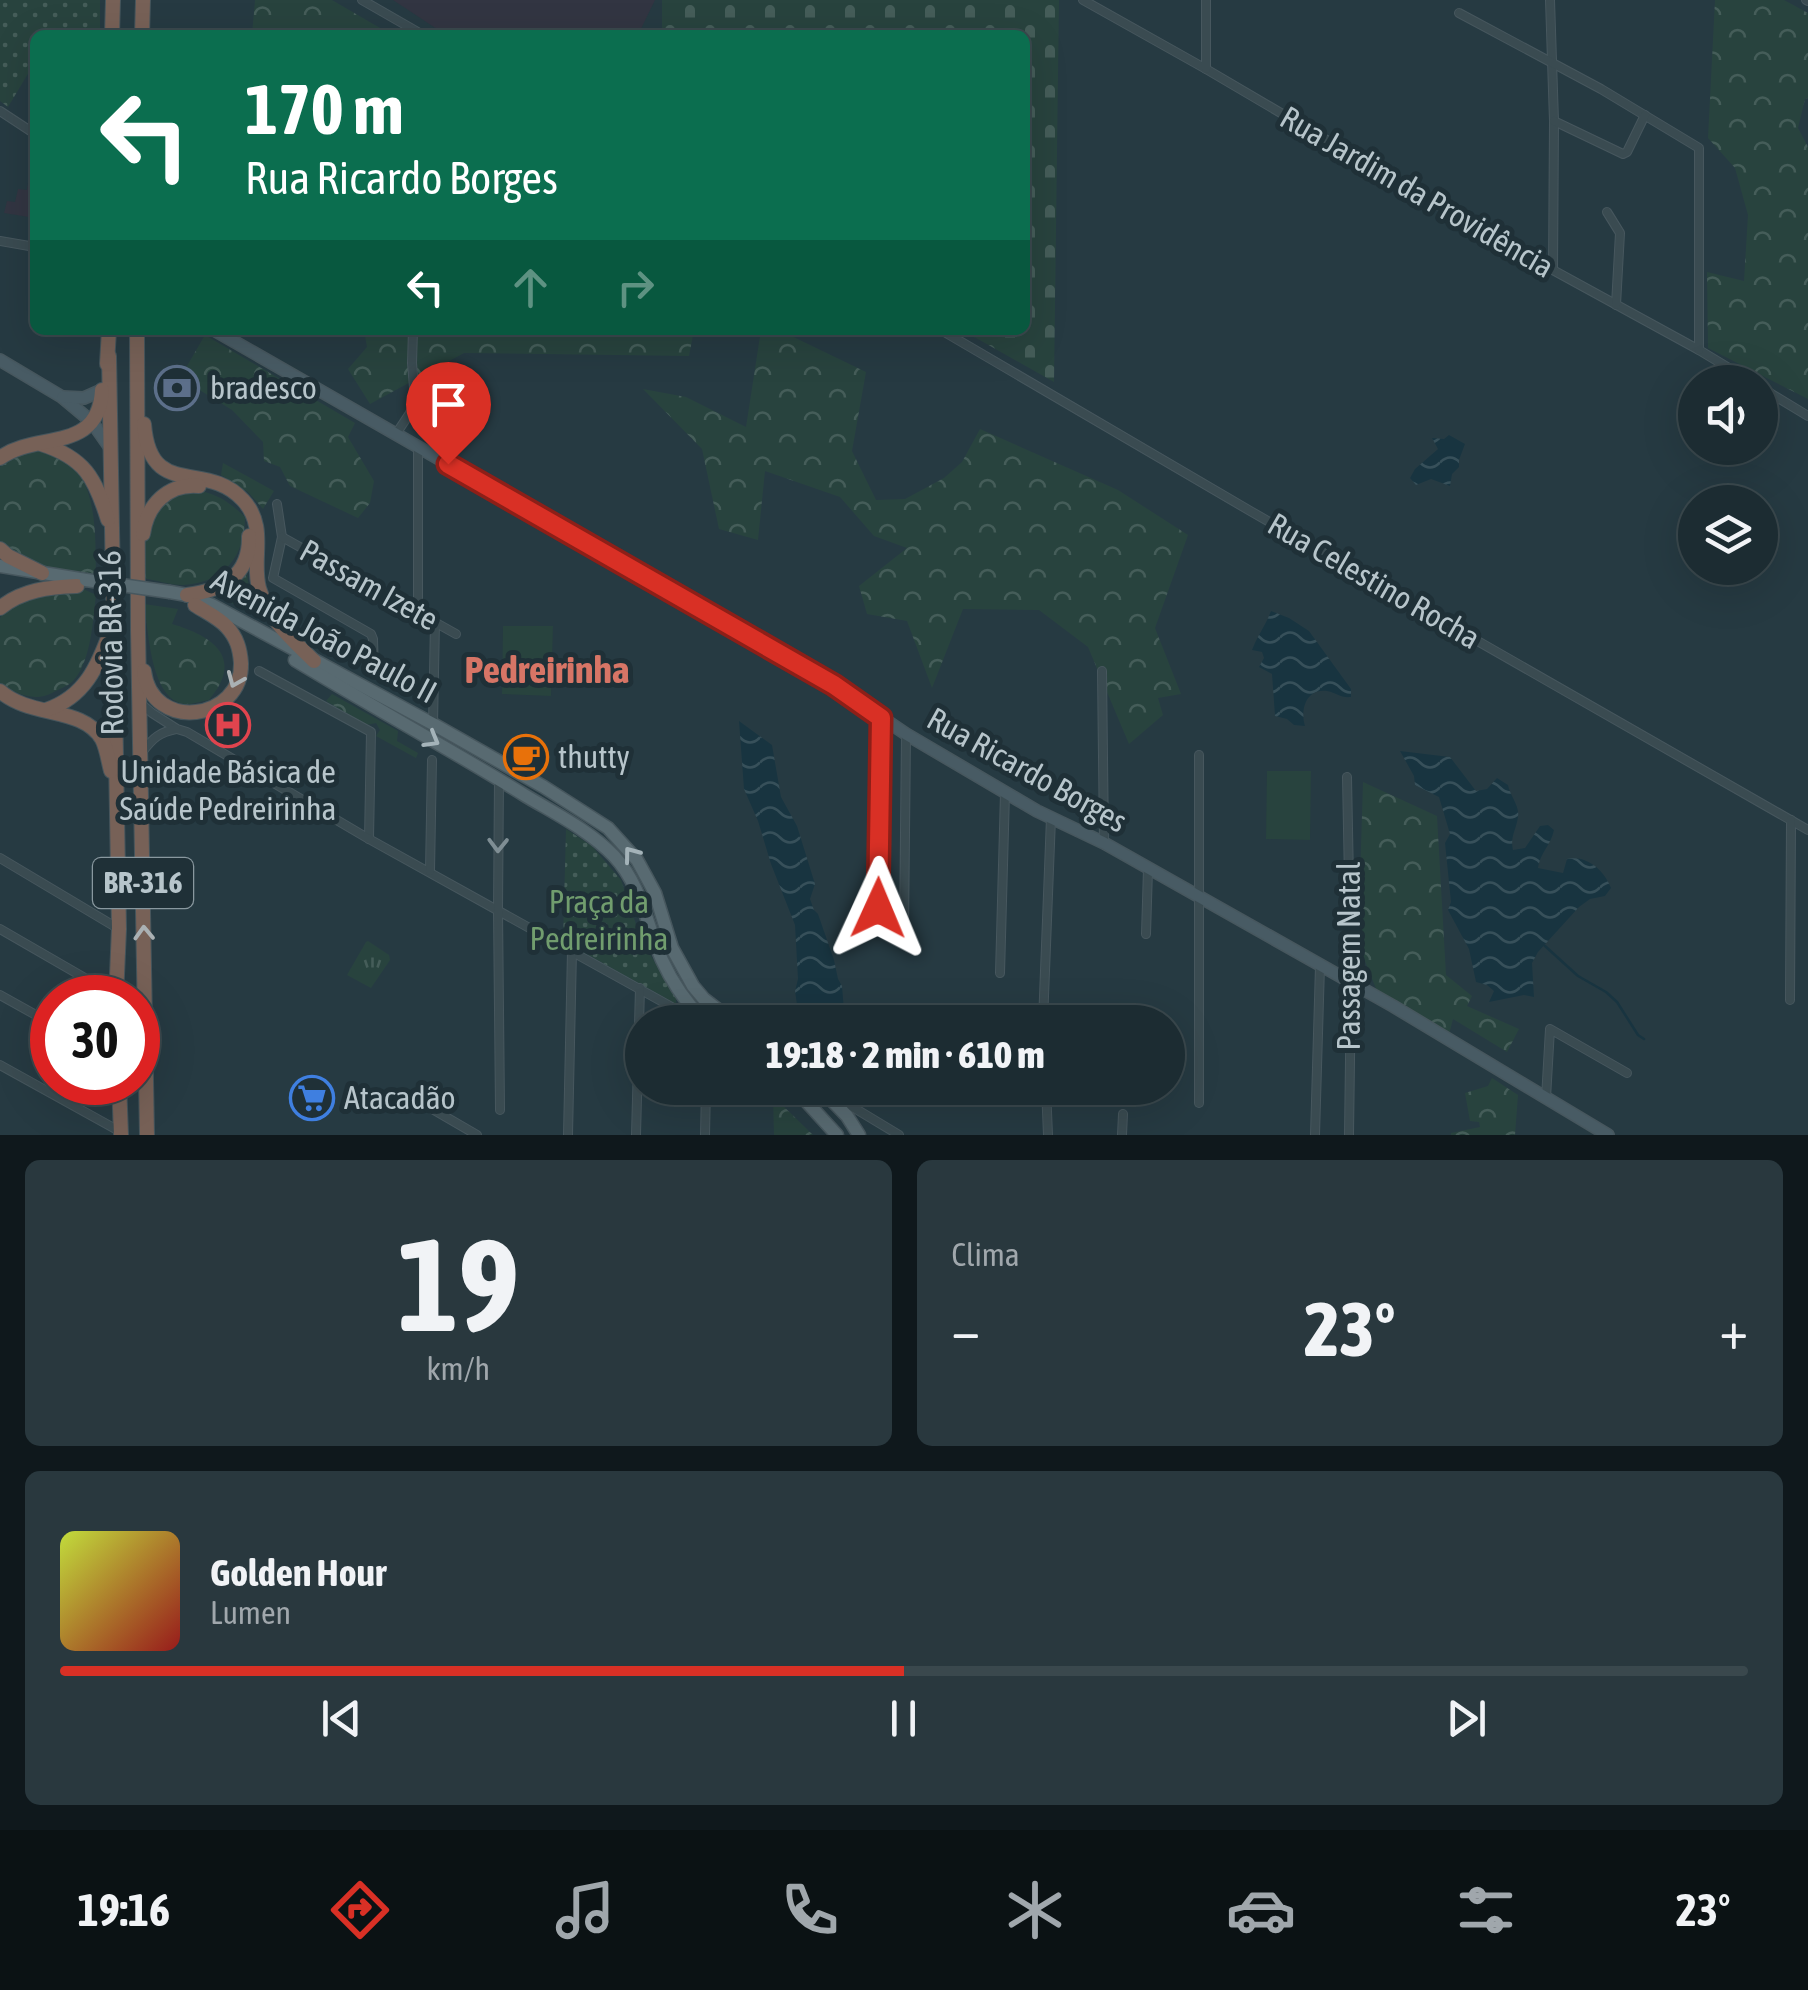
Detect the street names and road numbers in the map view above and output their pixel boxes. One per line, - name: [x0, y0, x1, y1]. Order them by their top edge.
- street label: Rua Jardim da Providência: [1274, 98, 1560, 285]
- street label: Rua Celestino Rocha: [1262, 505, 1487, 656]
- street label: Passam Izete: [294, 532, 445, 638]
- street label: Rodovia BR-316: [90, 550, 131, 736]
- street label: Avenida João Paulo II: [206, 561, 443, 710]
- street label: Rua Ricardo Borges: [921, 699, 1133, 840]
- road number: BR-316: [93, 858, 193, 908]
- street label: Passagem Natal: [1330, 861, 1367, 1050]

